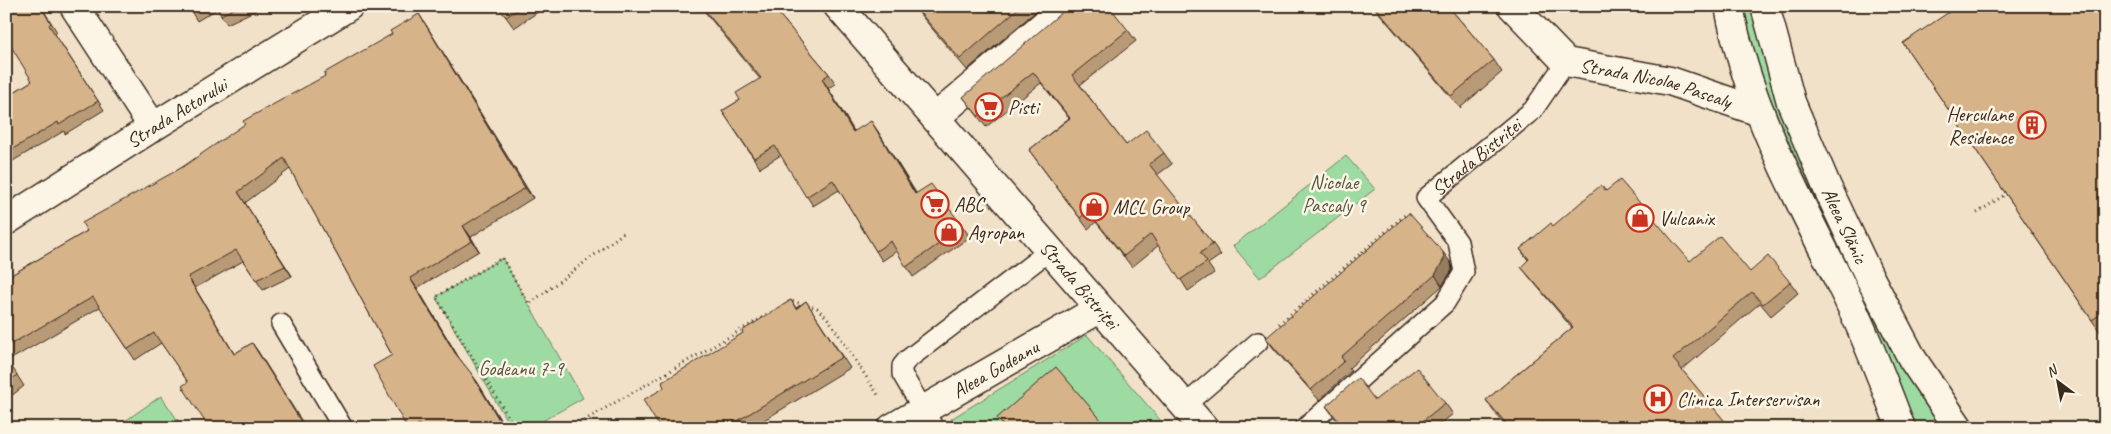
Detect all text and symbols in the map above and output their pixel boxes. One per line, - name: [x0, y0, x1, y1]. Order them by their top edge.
- street label: Strada Nicolae Pascaly: [1578, 53, 1737, 115]
- street label: Strada Actorului: [122, 71, 234, 154]
- supermarket icon: Pisti: [974, 92, 1004, 122]
- place label: Pisti: [1008, 95, 1041, 120]
- place label: Herculane Residence: [1947, 102, 2014, 150]
- building icon: Herculane Residence: [2017, 110, 2047, 140]
- street label: Strada Bistriței: [1426, 111, 1528, 201]
- park label: Nicolae Pascaly 9: [1302, 170, 1368, 218]
- street label: Aleea Slănic: [1816, 183, 1874, 268]
- supermarket icon: ABC: [920, 189, 950, 219]
- place label: ABC: [954, 192, 986, 217]
- shop icon: MCL Group: [1079, 192, 1109, 222]
- place label: MCL Group: [1113, 195, 1191, 220]
- shop icon: Vulcanix: [1625, 203, 1655, 233]
- place label: Vulcanix: [1659, 206, 1716, 231]
- shop icon: Agropan: [934, 217, 964, 247]
- place label: Agropan: [968, 220, 1025, 245]
- street label: Strada Bistriței: [1034, 236, 1126, 336]
- street label: Aleea Godeanu: [948, 334, 1044, 404]
- park label: Godeanu 7-9: [478, 356, 566, 381]
- north arrow: [2034, 356, 2084, 406]
- text: N: [2043, 361, 2062, 381]
- hospital icon: Clinica Interservisan: [1643, 384, 1673, 414]
- place label: Clinica Interservisan: [1677, 387, 1820, 412]

